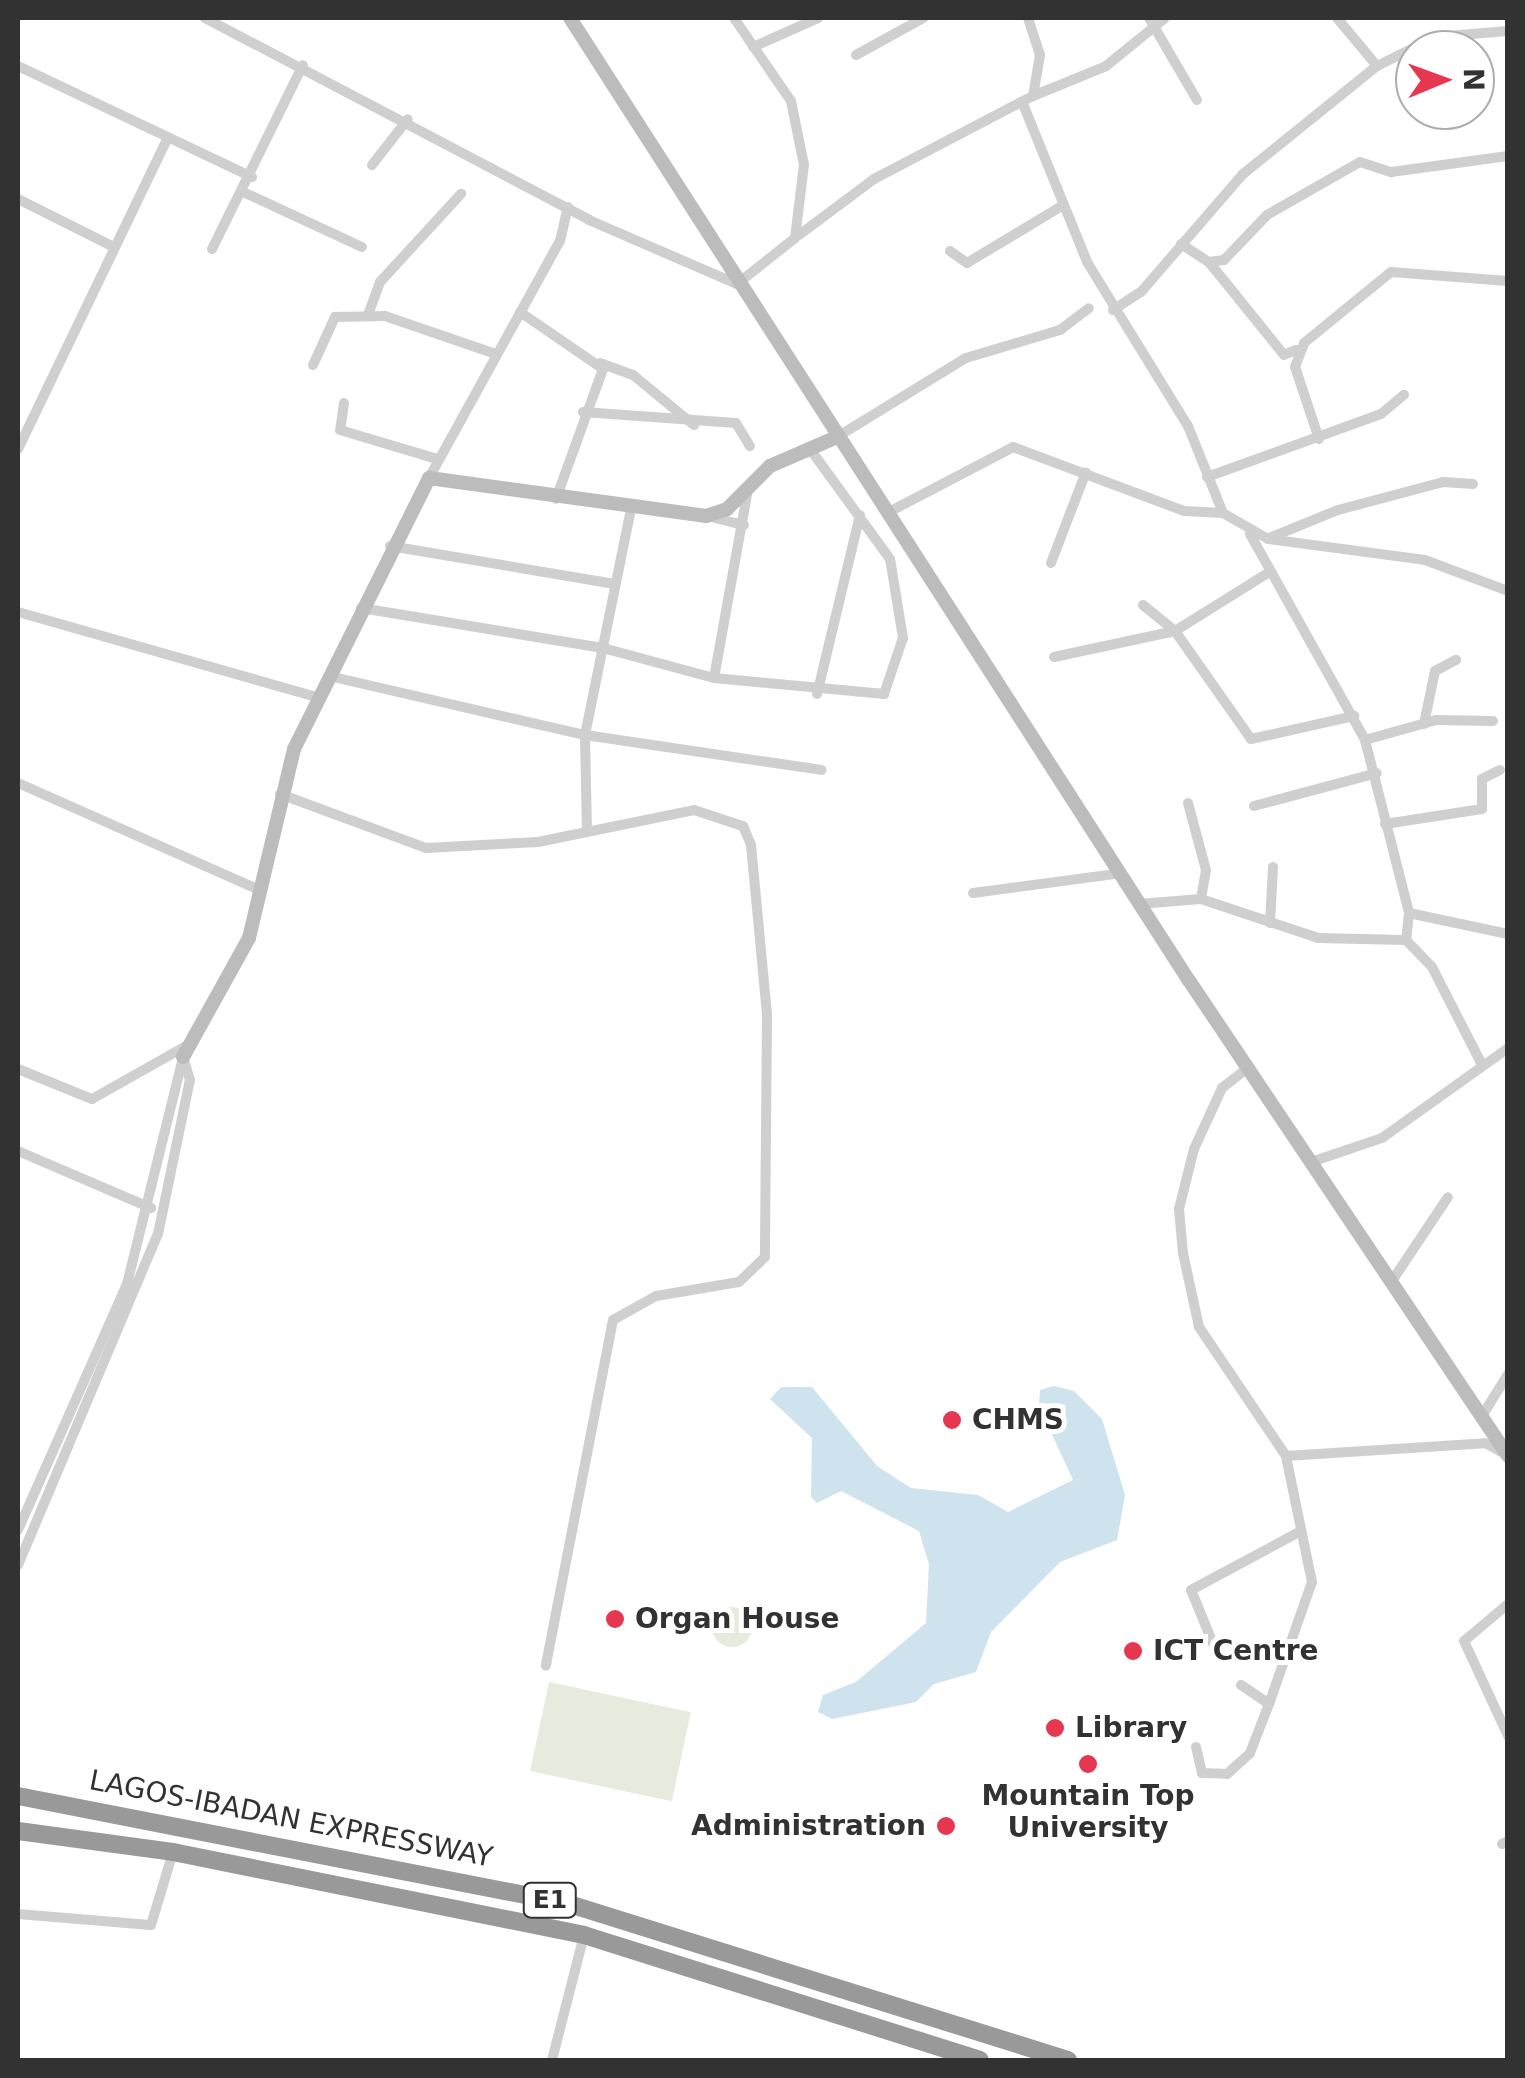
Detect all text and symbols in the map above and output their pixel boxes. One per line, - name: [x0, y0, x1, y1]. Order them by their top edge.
- north arrow: [1395, 30, 1495, 130]
- text: N: [1457, 67, 1490, 92]
- place label: CHMS: [972, 1403, 1064, 1437]
- marker: CHMS: [941, 1409, 963, 1431]
- place label: Organ House: [635, 1602, 839, 1636]
- marker: Organ House: [604, 1608, 626, 1630]
- place label: ICT Centre: [1153, 1634, 1318, 1668]
- marker: ICT Centre: [1122, 1640, 1144, 1662]
- place label: Library: [1075, 1711, 1187, 1745]
- marker: Library: [1044, 1717, 1066, 1739]
- marker: Mountain Top University: [1077, 1753, 1099, 1775]
- street label: LAGOS-IBADAN EXPRESSWAY: [87, 1763, 495, 1875]
- place label: Mountain Top University: [981, 1779, 1195, 1845]
- place label: Administration: [691, 1809, 926, 1843]
- marker: Administration: [935, 1815, 957, 1837]
- road number: E1: [522, 1880, 578, 1920]

